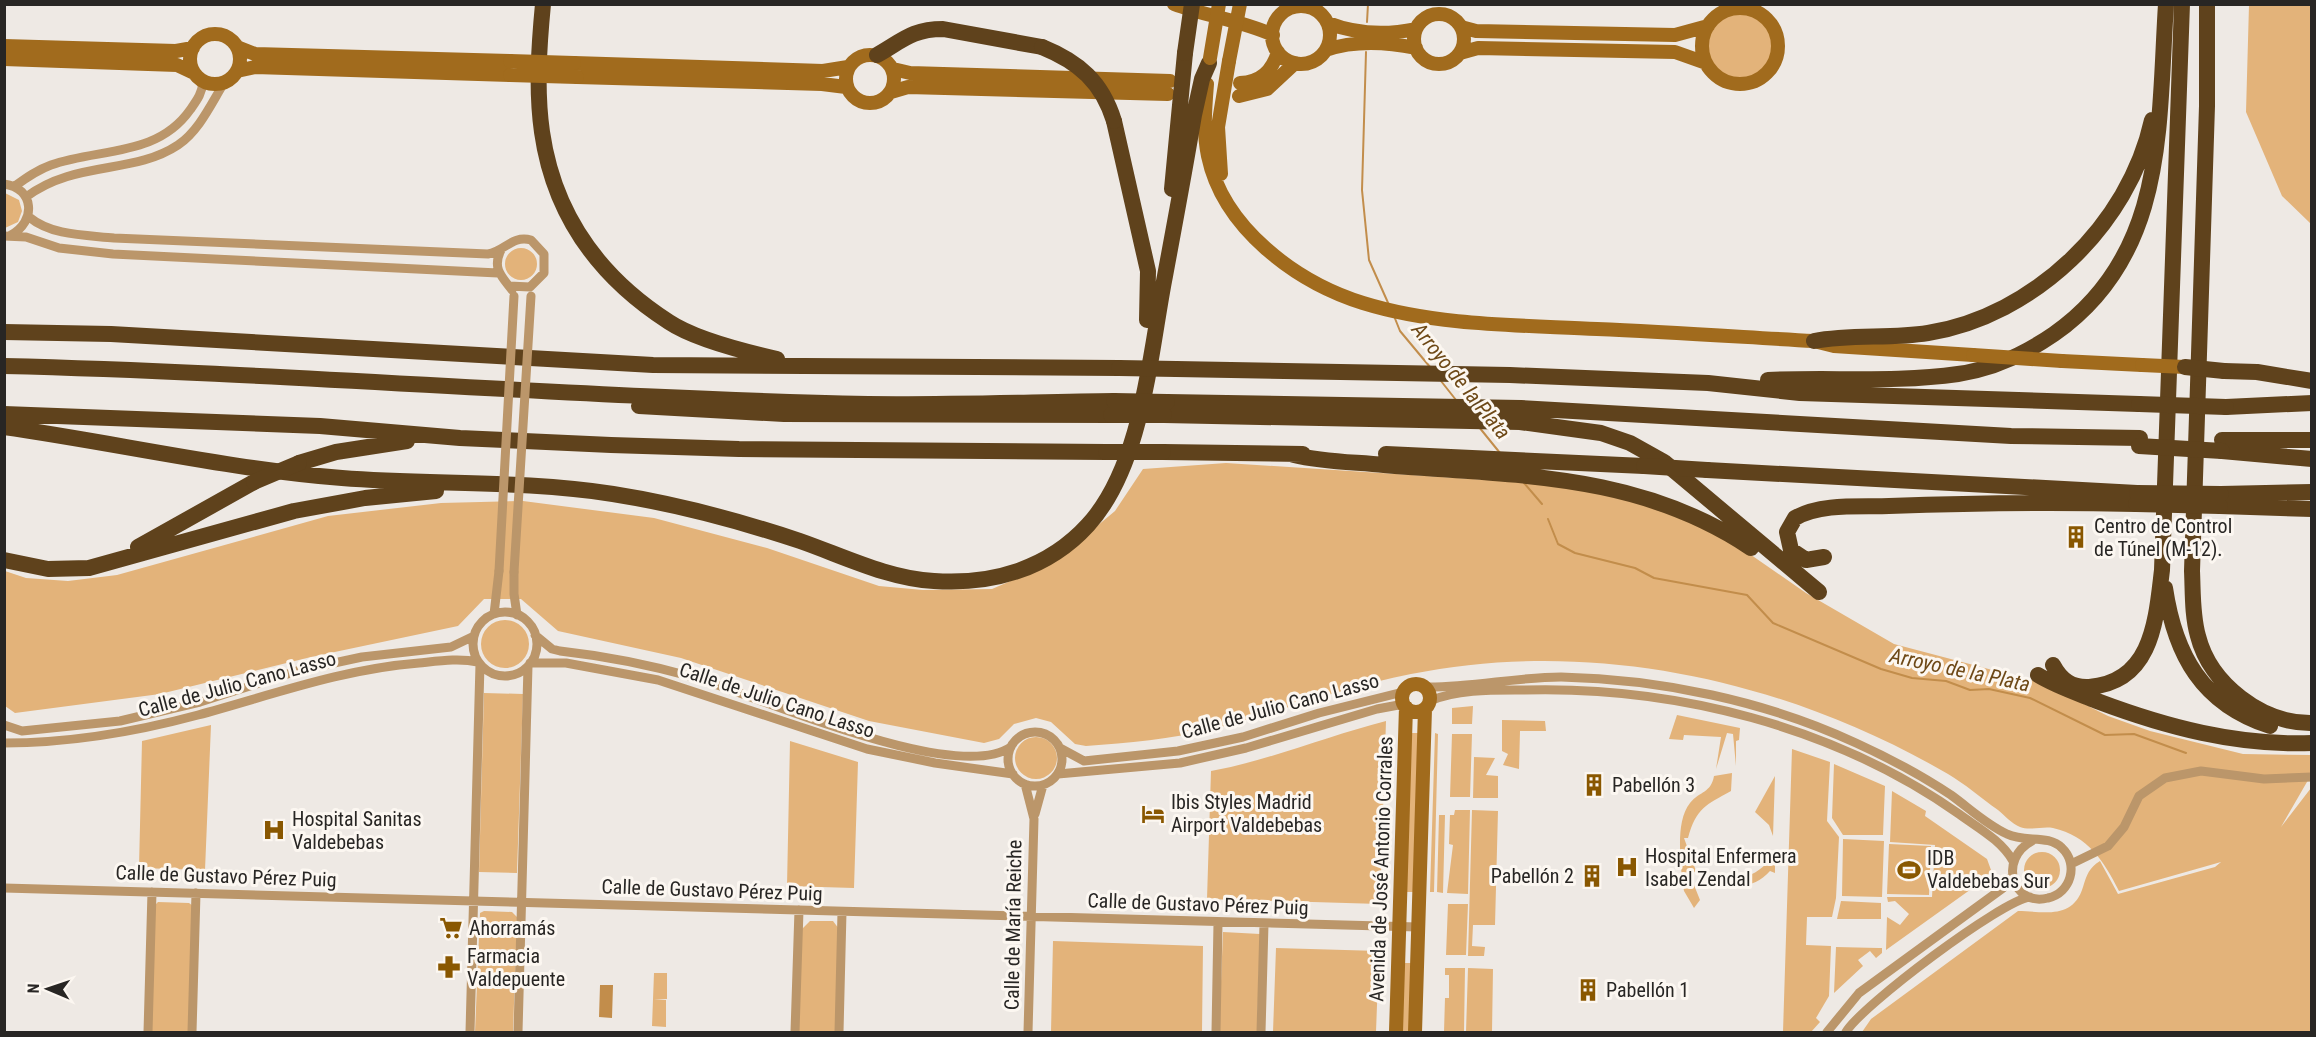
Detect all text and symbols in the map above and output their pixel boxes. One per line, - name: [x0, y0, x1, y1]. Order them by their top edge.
- water label: Arroyo de la Plata: [1406, 317, 1515, 444]
- place label: Centro de Control de Túnel (M-12).: [2094, 514, 2232, 561]
- building icon: Centro de Control de Túnel (M-12).: [2063, 524, 2089, 550]
- water label: Arroyo de la Plata: [1887, 643, 2032, 697]
- street label: Calle de Julio Cano Lasso: [136, 646, 338, 722]
- street label: Calle de Julio Cano Lasso: [676, 657, 878, 743]
- street label: Calle de Julio Cano Lasso: [1179, 668, 1381, 744]
- street label: Avenida de José Antonio Corrales: [1364, 736, 1398, 1002]
- building icon: Pabellón 3: [1581, 772, 1607, 798]
- place label: Pabellón 3: [1612, 773, 1695, 797]
- place label: Ibis Styles Madrid Airport Valdebebas: [1171, 790, 1322, 837]
- hotel icon: Ibis Styles Madrid Airport Valdebebas: [1140, 801, 1166, 827]
- place label: Hospital Sanitas Valdebebas: [292, 807, 422, 854]
- hospital icon: Hospital Sanitas Valdebebas: [261, 817, 287, 843]
- street label: Calle de María Reiche: [1000, 840, 1026, 1010]
- place label: Hospital Enfermera Isabel Zendal: [1645, 844, 1797, 891]
- place label: IDB Valdebebas Sur: [1927, 846, 2050, 893]
- hospital icon: Hospital Enfermera Isabel Zendal: [1614, 854, 1640, 880]
- sports icon: IDB Valdebebas Sur: [1896, 857, 1922, 883]
- street label: Calle de Gustavo Pérez Puig: [115, 860, 337, 892]
- building icon: Pabellón 2: [1579, 863, 1605, 889]
- place label: Pabellón 2: [1491, 864, 1574, 888]
- street label: Calle de Gustavo Pérez Puig: [601, 874, 823, 906]
- street label: Calle de Gustavo Pérez Puig: [1087, 888, 1309, 920]
- supermarket icon: Ahorramás: [438, 915, 464, 941]
- place label: Ahorramás: [469, 916, 555, 940]
- place label: Farmacia Valdepuente: [467, 944, 565, 991]
- pharmacy icon: Farmacia Valdepuente: [436, 954, 462, 980]
- north arrow: [18, 959, 78, 1019]
- building icon: Pabellón 1: [1575, 977, 1601, 1003]
- place label: Pabellón 1: [1606, 978, 1689, 1002]
- text: N: [24, 983, 43, 994]

